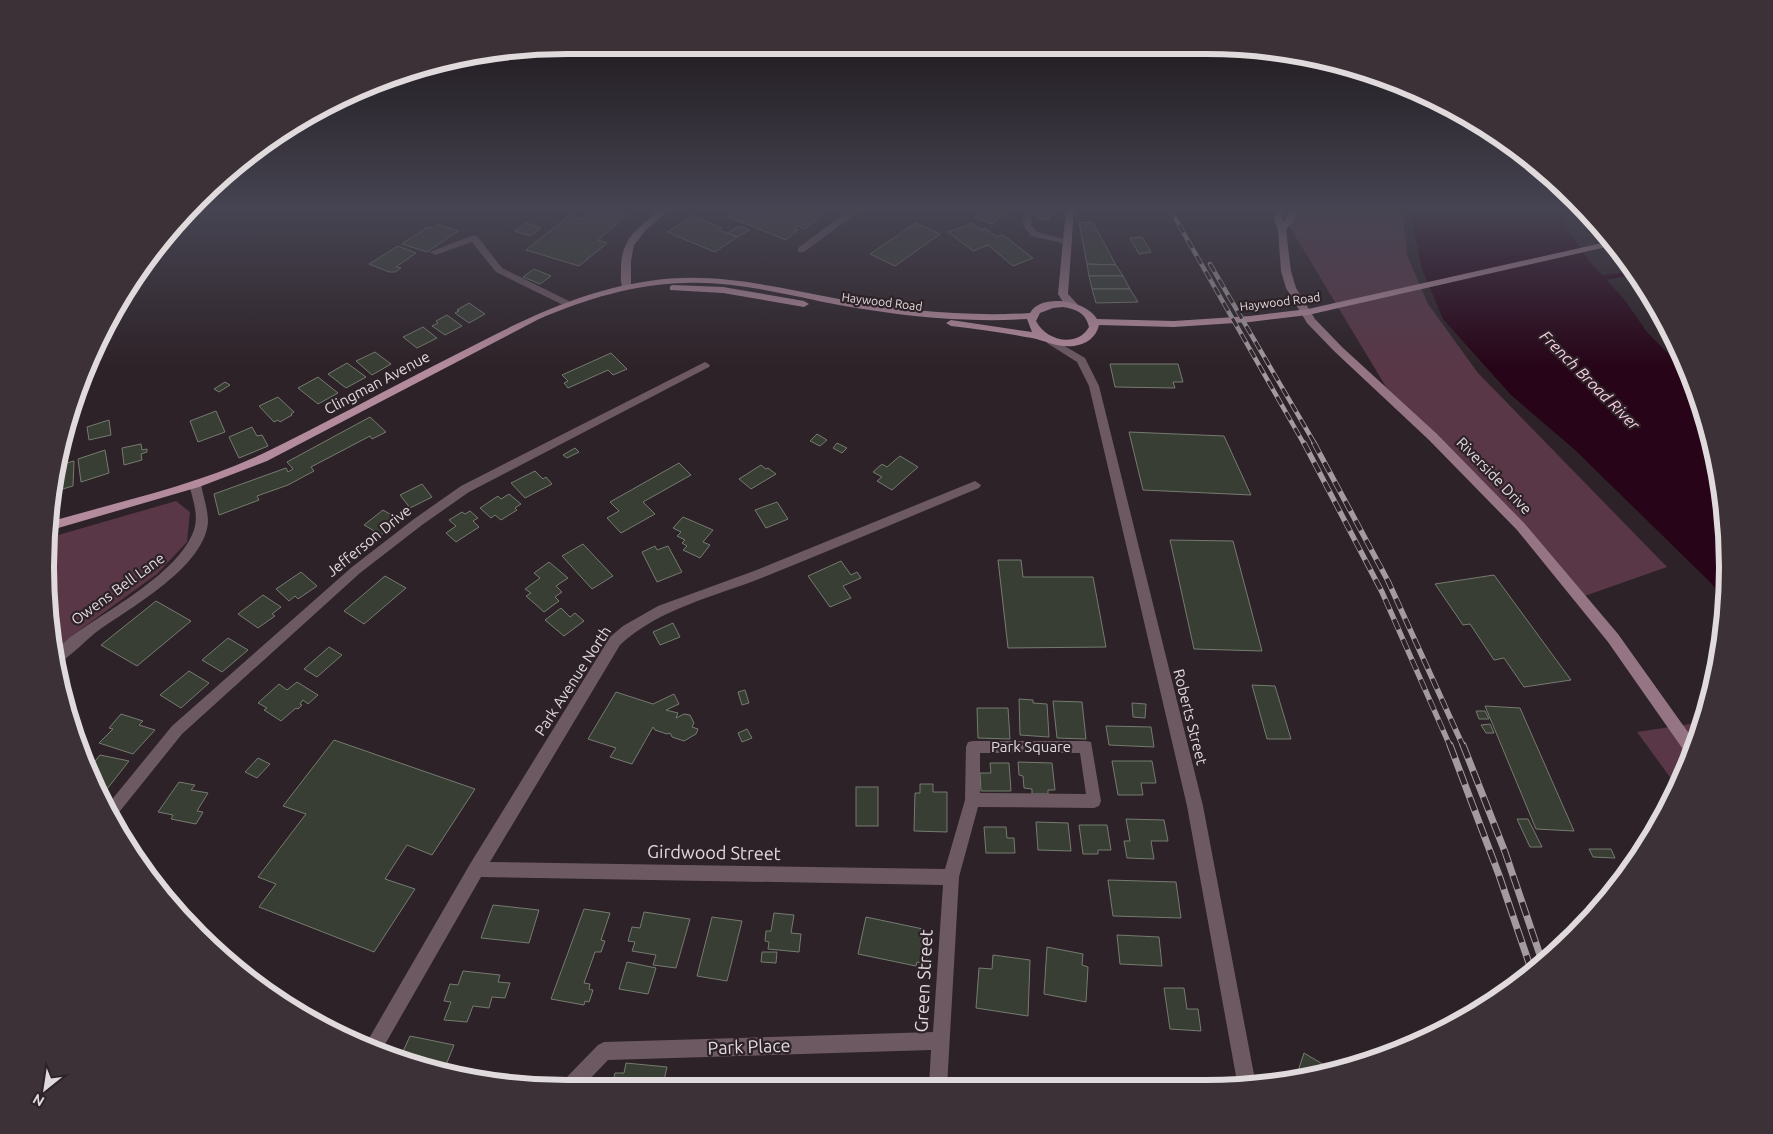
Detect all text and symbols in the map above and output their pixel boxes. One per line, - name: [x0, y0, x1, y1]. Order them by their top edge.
- street label: Haywood Road: [841, 290, 923, 313]
- street label: Haywood Road: [1239, 290, 1321, 313]
- water label: French Broad River: [1537, 327, 1644, 434]
- street label: Clingman Avenue: [321, 348, 432, 418]
- street label: Riverside Drive: [1453, 434, 1535, 518]
- street label: Jefferson Drive: [323, 501, 414, 580]
- street label: Owens Bell Lane: [68, 549, 168, 628]
- street label: Park Avenue North: [531, 623, 614, 739]
- street label: Roberts Street: [1170, 667, 1211, 767]
- street label: Park Square: [991, 738, 1071, 755]
- street label: Girdwood Street: [647, 841, 781, 863]
- street label: Green Street: [910, 929, 936, 1033]
- street label: Park Place: [707, 1035, 791, 1057]
- north arrow: [20, 1064, 70, 1114]
- text: N: [30, 1091, 47, 1110]

